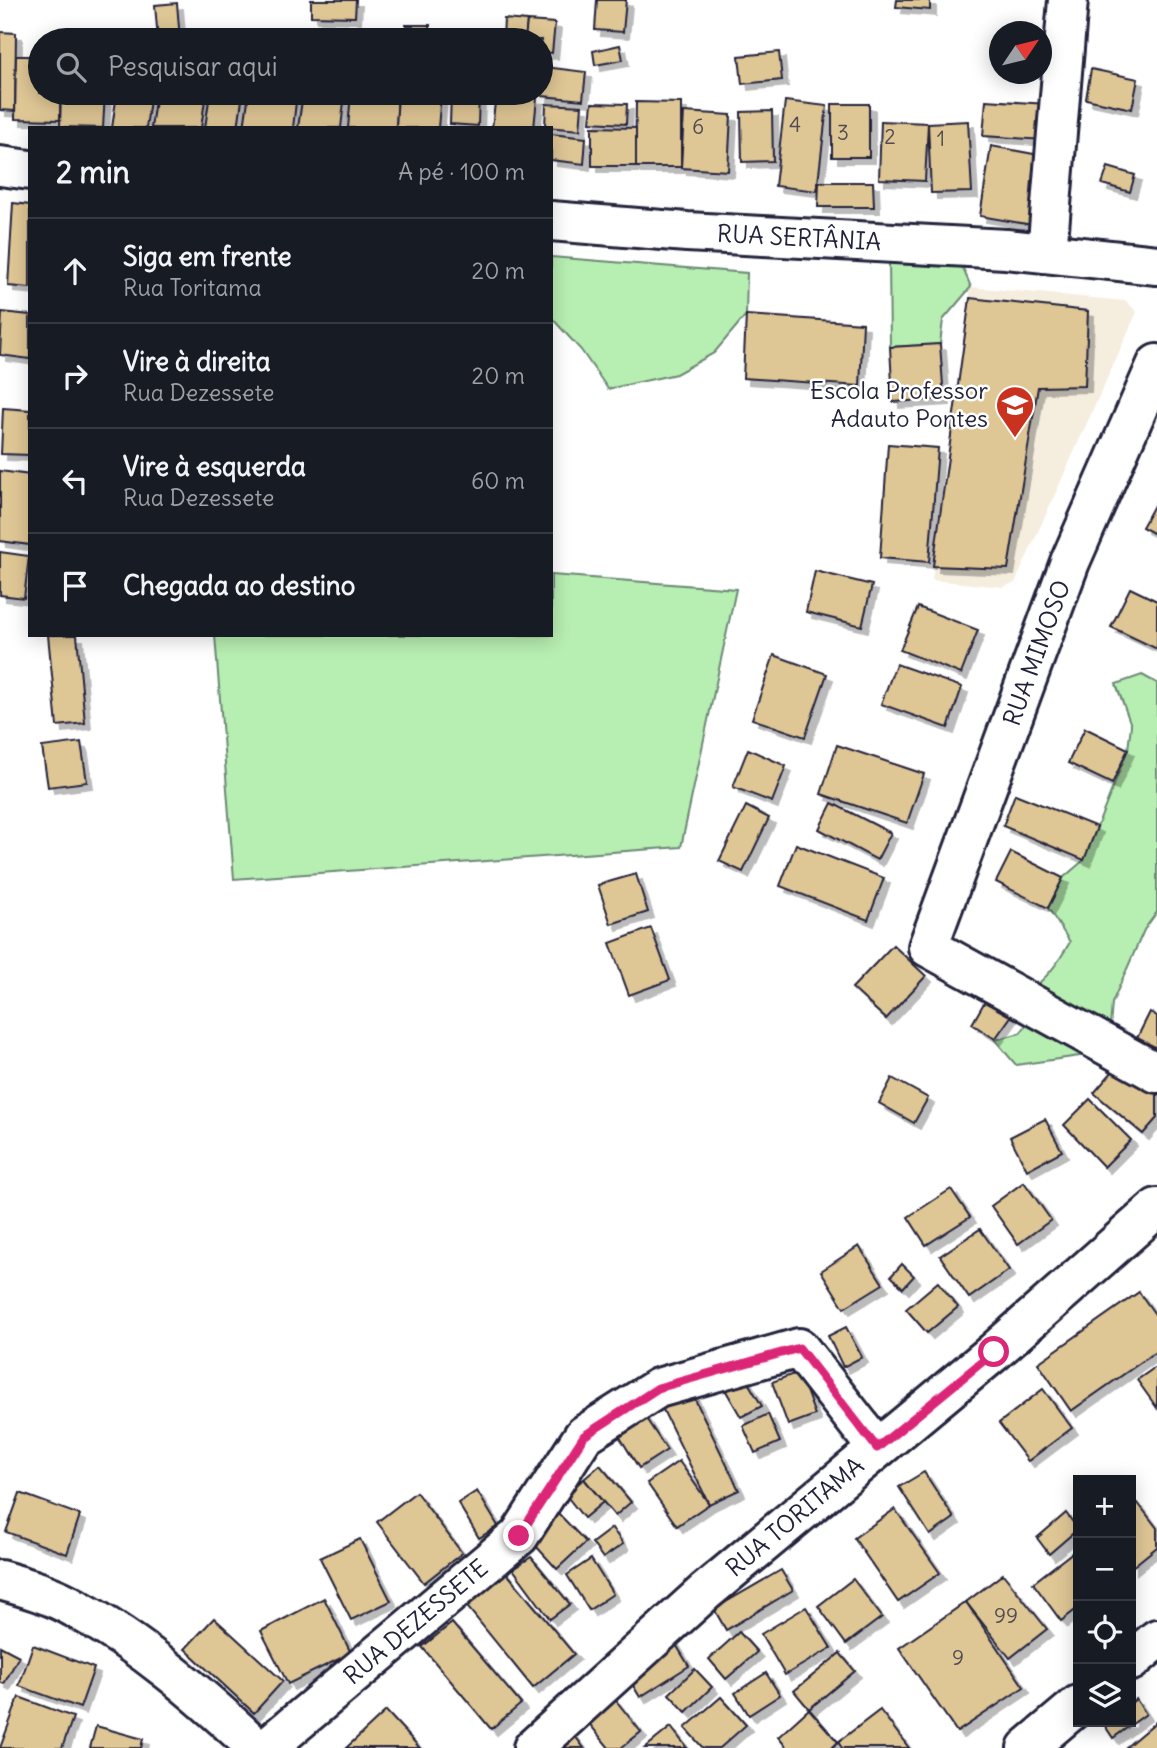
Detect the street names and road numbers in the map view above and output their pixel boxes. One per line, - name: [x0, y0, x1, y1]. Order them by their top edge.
- street label: RUA SERTÂNIA: [716, 218, 882, 256]
- street label: RUA MIMOSO: [996, 576, 1076, 730]
- street label: RUA TORITAMA: [719, 1450, 869, 1583]
- street label: RUA DEZESSETE: [337, 1552, 494, 1690]

